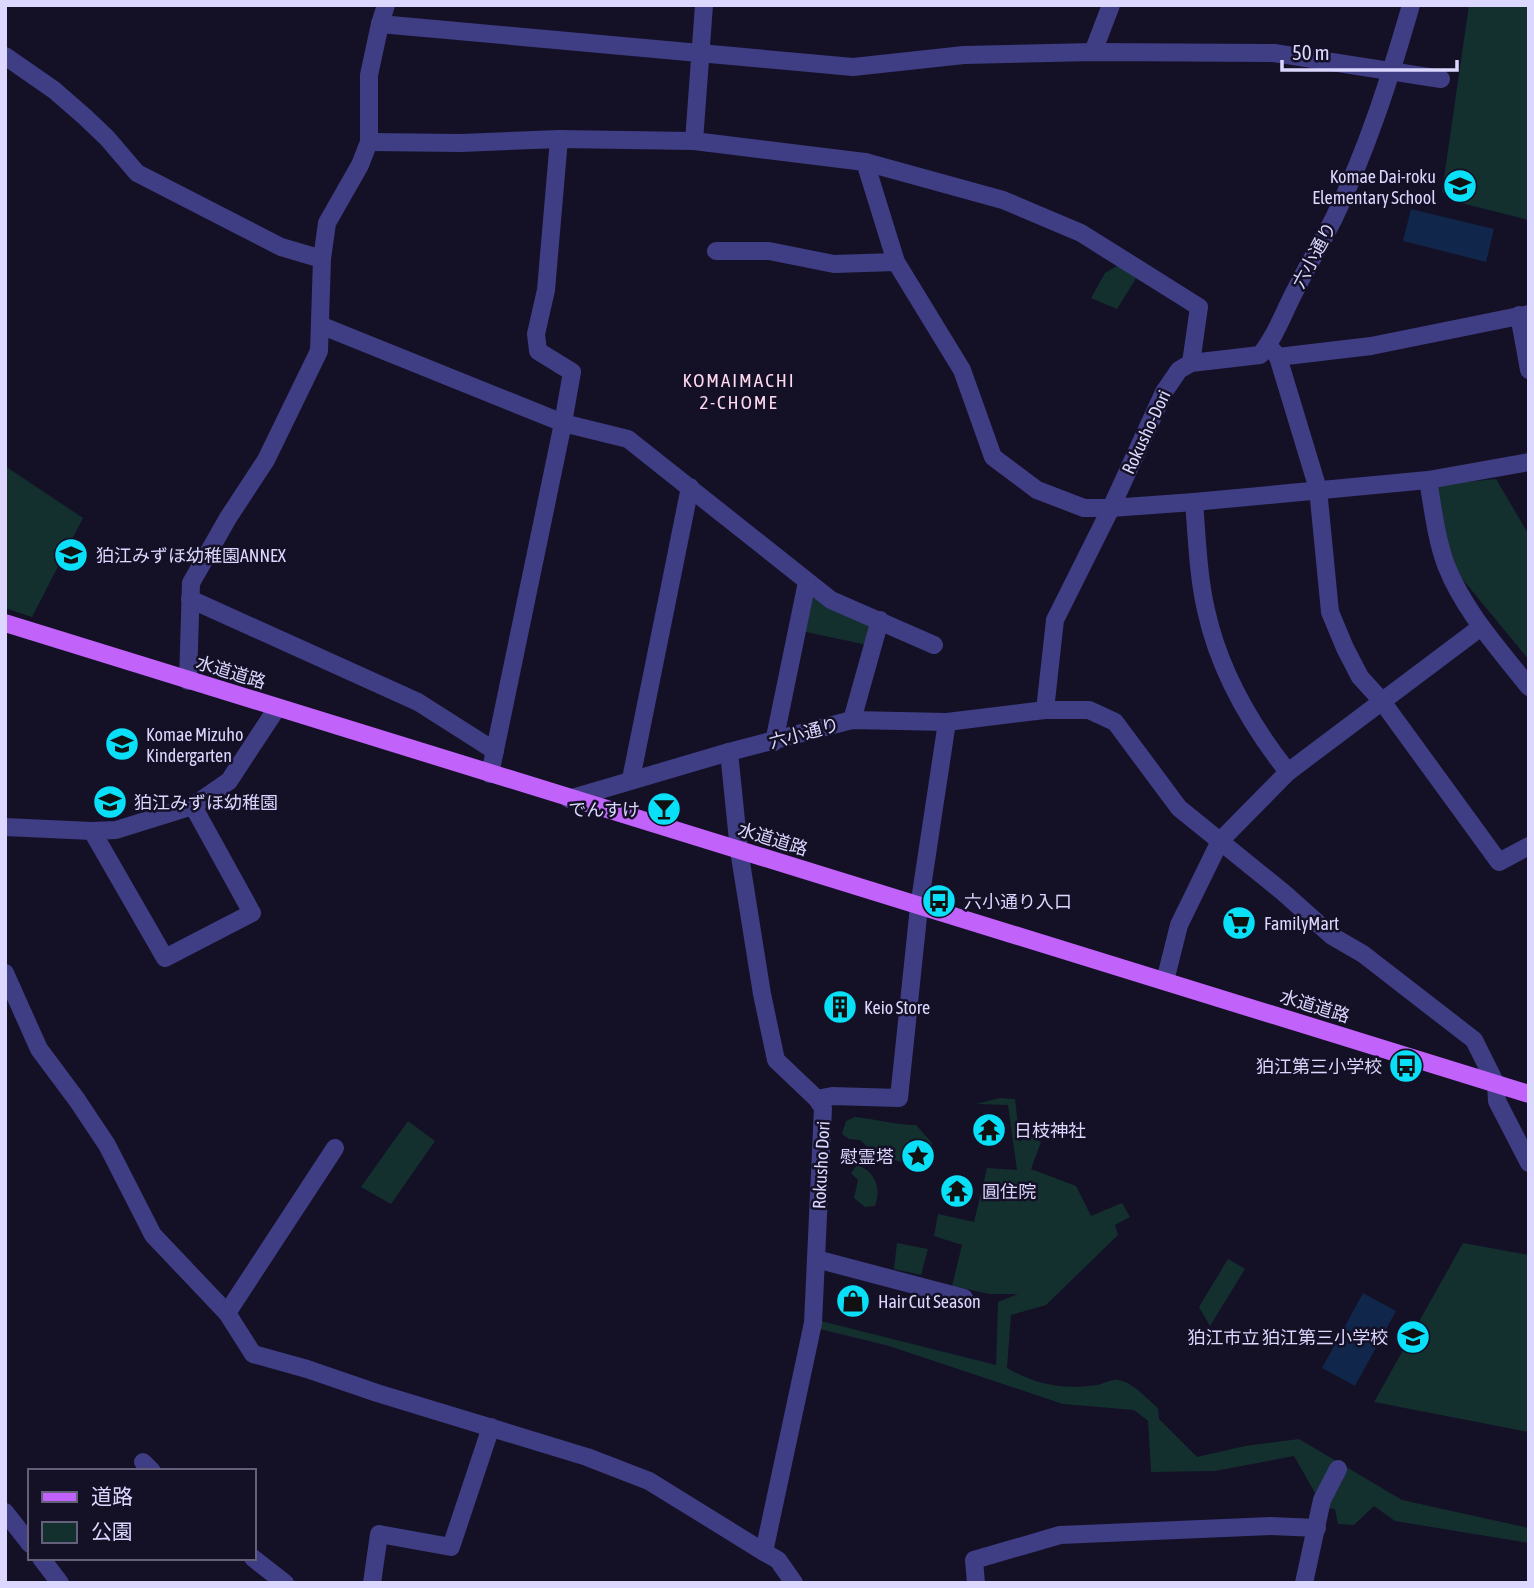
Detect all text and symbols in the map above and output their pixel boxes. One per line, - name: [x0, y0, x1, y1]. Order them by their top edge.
- scale bar: [1282, 28, 1457, 72]
- text: 50 m: [1292, 40, 1330, 64]
- place label: Komae Dai-roku Elementary School: [1312, 166, 1436, 208]
- school or university icon: Komae Dai-roku Elementary School: [1441, 167, 1479, 205]
- street label: 六小通り: [1288, 218, 1340, 292]
- district label: KOMAIMACHI 2-CHOME: [682, 369, 796, 413]
- street label: Rokusho-Dori: [1117, 387, 1175, 477]
- school or university icon: 狛江みずほ幼稚園ANNEX: [52, 536, 90, 574]
- place label: 狛江みずほ幼稚園ANNEX: [96, 545, 287, 566]
- street label: 水道道路: [194, 651, 268, 693]
- street label: 六小通り: [767, 714, 841, 752]
- place label: Komae Mizuho Kindergarten: [146, 724, 243, 766]
- school or university icon: Komae Mizuho Kindergarten: [103, 725, 141, 763]
- school or university icon: 狛江みずほ幼稚園: [91, 783, 129, 821]
- bar icon: でんすけ: [645, 790, 683, 828]
- place label: 狛江みずほ幼稚園: [134, 792, 278, 813]
- place label: でんすけ: [568, 799, 640, 820]
- street label: 水道道路: [736, 818, 810, 860]
- bus stop icon: 六小通り入口: [920, 882, 958, 920]
- place label: 六小通り入口: [964, 891, 1072, 912]
- supermarket icon: FamilyMart: [1220, 904, 1258, 942]
- place label: FamilyMart: [1264, 913, 1339, 934]
- street label: 水道道路: [1278, 985, 1352, 1027]
- building icon: Keio Store: [821, 988, 859, 1026]
- place label: Keio Store: [864, 997, 930, 1018]
- bus stop icon: 狛江第三小学校: [1387, 1047, 1425, 1085]
- place label: 狛江第三小学校: [1256, 1056, 1382, 1077]
- temple icon: 日枝神社: [970, 1111, 1008, 1149]
- street label: Rokusho Dori: [808, 1120, 834, 1210]
- place label: 日枝神社: [1014, 1120, 1086, 1141]
- place icon: 慰霊塔: [899, 1137, 937, 1175]
- place label: 慰霊塔: [840, 1146, 894, 1167]
- temple icon: 圓住院: [938, 1172, 976, 1210]
- place label: 圓住院: [982, 1181, 1036, 1202]
- shop icon: Hair Cut Season: [834, 1282, 872, 1320]
- place label: Hair Cut Season: [878, 1291, 981, 1312]
- school or university icon: 狛江市立 狛江第三小学校: [1394, 1318, 1432, 1356]
- place label: 狛江市立 狛江第三小学校: [1188, 1327, 1388, 1348]
- legend: [28, 1469, 256, 1560]
- text: 道路: [91, 1484, 133, 1508]
- text: 公園: [91, 1519, 133, 1543]

